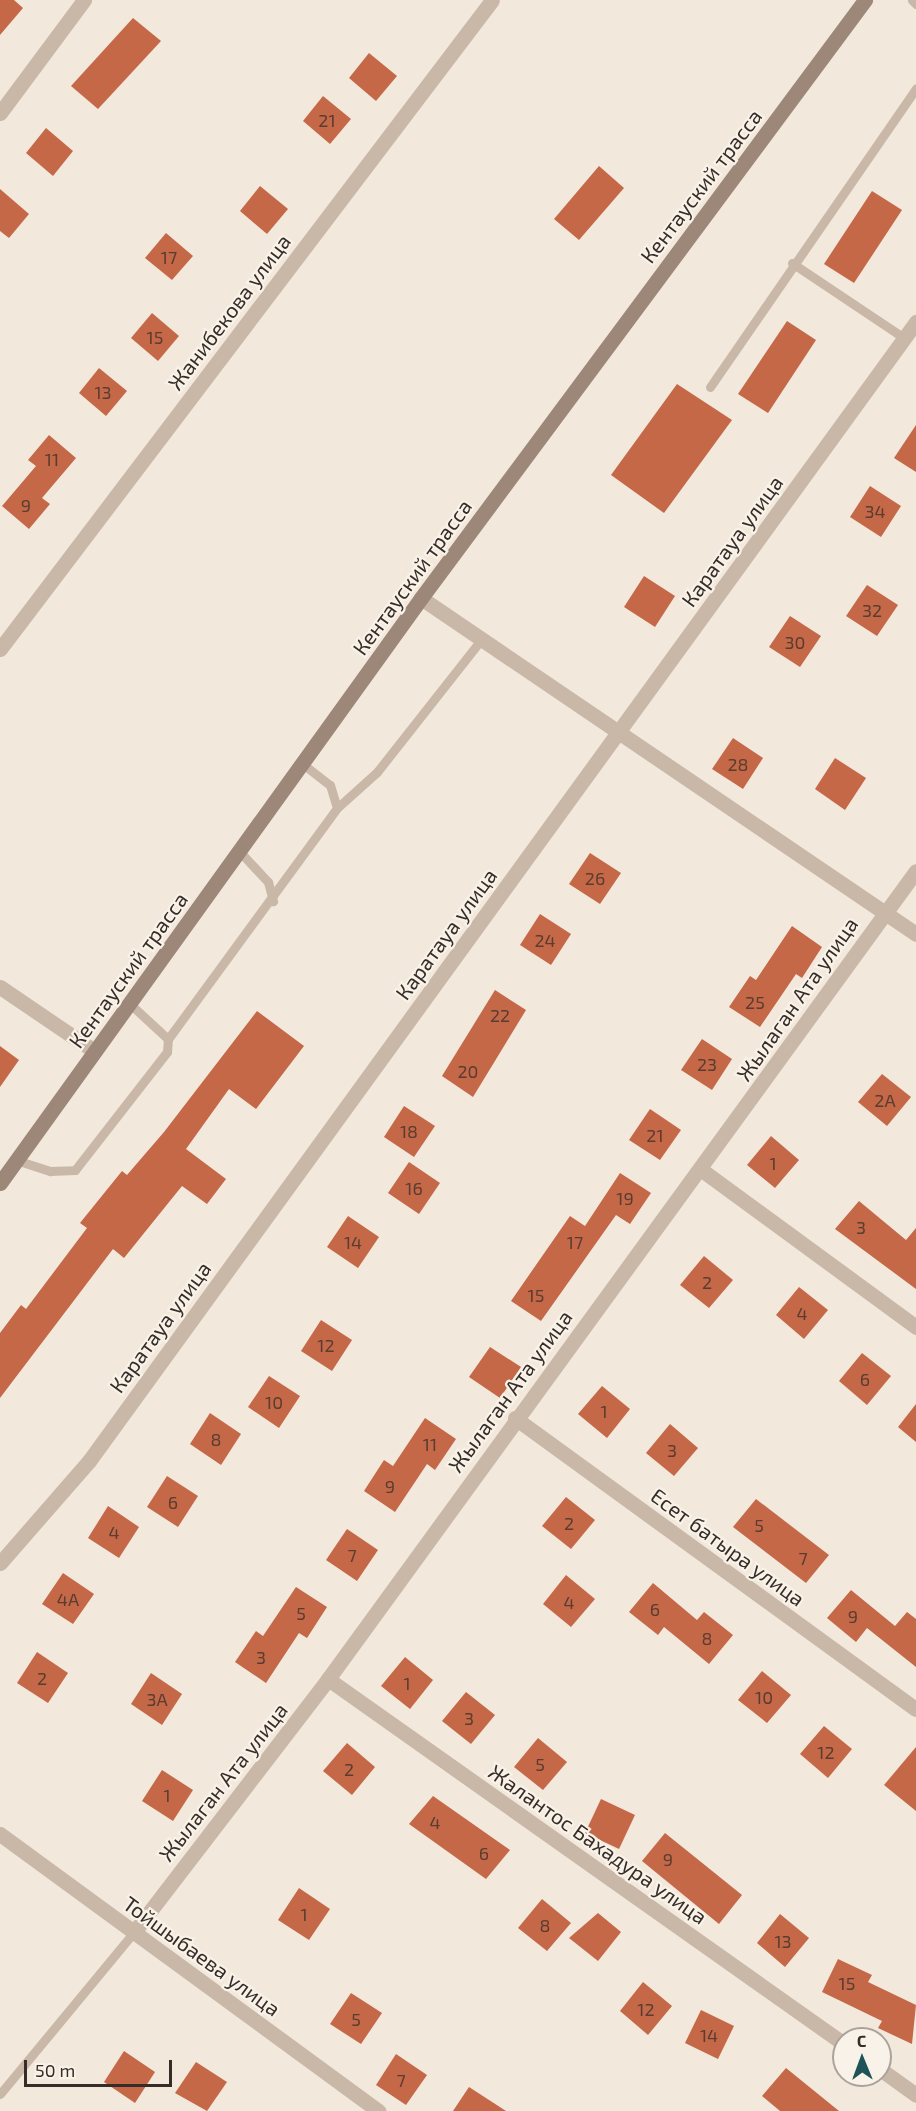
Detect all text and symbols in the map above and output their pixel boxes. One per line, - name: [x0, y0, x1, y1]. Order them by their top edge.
- street label: Кентауский трасса: [635, 104, 767, 268]
- house number: 21: [318, 109, 336, 131]
- street label: Жанибекова улица: [162, 229, 296, 395]
- house number: 17: [161, 246, 177, 268]
- house number: 15: [147, 326, 163, 348]
- house number: 13: [94, 381, 112, 403]
- house number: 11: [45, 448, 59, 470]
- street label: Каратауа улица: [676, 471, 788, 611]
- house number: 9: [21, 494, 31, 516]
- street label: Кентауский трасса: [347, 494, 477, 660]
- house number: 34: [864, 500, 886, 522]
- house number: 32: [862, 599, 882, 621]
- house number: 30: [785, 631, 805, 653]
- house number: 28: [727, 753, 749, 775]
- street label: Каратауа улица: [390, 864, 502, 1004]
- house number: 26: [585, 867, 605, 889]
- street label: Кентауский трасса: [63, 887, 193, 1053]
- street label: Жылаган Ата улица: [731, 912, 863, 1086]
- house number: 24: [534, 929, 556, 951]
- house number: 25: [745, 991, 765, 1013]
- house number: 22: [490, 1004, 510, 1026]
- house number: 23: [697, 1053, 717, 1075]
- house number: 20: [458, 1060, 478, 1082]
- house number: 2A: [874, 1089, 896, 1111]
- house number: 18: [400, 1120, 418, 1142]
- house number: 21: [646, 1124, 664, 1146]
- house number: 1: [769, 1152, 777, 1174]
- house number: 16: [405, 1177, 423, 1199]
- house number: 19: [616, 1187, 634, 1209]
- house number: 3: [856, 1216, 866, 1238]
- house number: 14: [344, 1231, 362, 1253]
- house number: 17: [567, 1231, 583, 1253]
- street label: Каратауа улица: [104, 1257, 216, 1397]
- house number: 2: [702, 1271, 712, 1293]
- house number: 15: [528, 1284, 544, 1306]
- house number: 4: [796, 1302, 808, 1324]
- street label: Жылаган Ата улица: [443, 1305, 577, 1477]
- house number: 12: [317, 1334, 335, 1356]
- house number: 6: [860, 1368, 870, 1390]
- house number: 10: [265, 1391, 283, 1413]
- house number: 1: [600, 1400, 608, 1422]
- house number: 8: [211, 1428, 221, 1450]
- house number: 11: [423, 1433, 437, 1455]
- house number: 3: [667, 1439, 677, 1461]
- house number: 9: [385, 1475, 395, 1497]
- street label: Есет батыра улица: [646, 1483, 810, 1611]
- house number: 6: [168, 1491, 178, 1513]
- house number: 2: [564, 1512, 574, 1534]
- house number: 5: [754, 1514, 764, 1536]
- house number: 4: [108, 1521, 120, 1543]
- house number: 7: [347, 1544, 357, 1566]
- house number: 7: [798, 1547, 808, 1569]
- house number: 4A: [57, 1588, 79, 1610]
- house number: 4: [563, 1591, 575, 1613]
- house number: 6: [650, 1598, 660, 1620]
- house number: 5: [296, 1602, 306, 1624]
- house number: 9: [848, 1605, 858, 1627]
- house number: 8: [702, 1627, 712, 1649]
- house number: 3: [256, 1646, 266, 1668]
- house number: 2: [37, 1667, 47, 1689]
- house number: 1: [403, 1672, 411, 1694]
- house number: 10: [755, 1686, 773, 1708]
- house number: 3A: [146, 1688, 168, 1710]
- street label: Жылаган Ата улица: [153, 1698, 293, 1866]
- house number: 3: [464, 1707, 474, 1729]
- house number: 12: [817, 1741, 835, 1763]
- house number: 5: [535, 1753, 545, 1775]
- house number: 2: [344, 1758, 354, 1780]
- street label: Жалантос Бахадура улица: [484, 1759, 712, 1929]
- house number: 1: [163, 1784, 171, 1806]
- house number: 4: [429, 1811, 441, 1833]
- house number: 6: [479, 1842, 489, 1864]
- house number: 9: [663, 1848, 673, 1870]
- street label: Тойшыбаева улица: [119, 1891, 285, 2021]
- house number: 1: [300, 1903, 308, 1925]
- house number: 8: [540, 1914, 550, 1936]
- house number: 13: [774, 1930, 792, 1952]
- house number: 15: [839, 1972, 855, 1994]
- house number: 12: [637, 1998, 655, 2020]
- house number: 5: [351, 2008, 361, 2030]
- house number: 14: [700, 2024, 718, 2046]
- north arrow: [832, 2027, 892, 2087]
- text: С: [857, 2031, 867, 2050]
- scale bar: [27, 2048, 176, 2086]
- text: 50 m: [35, 2059, 75, 2081]
- house number: 7: [396, 2069, 406, 2091]

